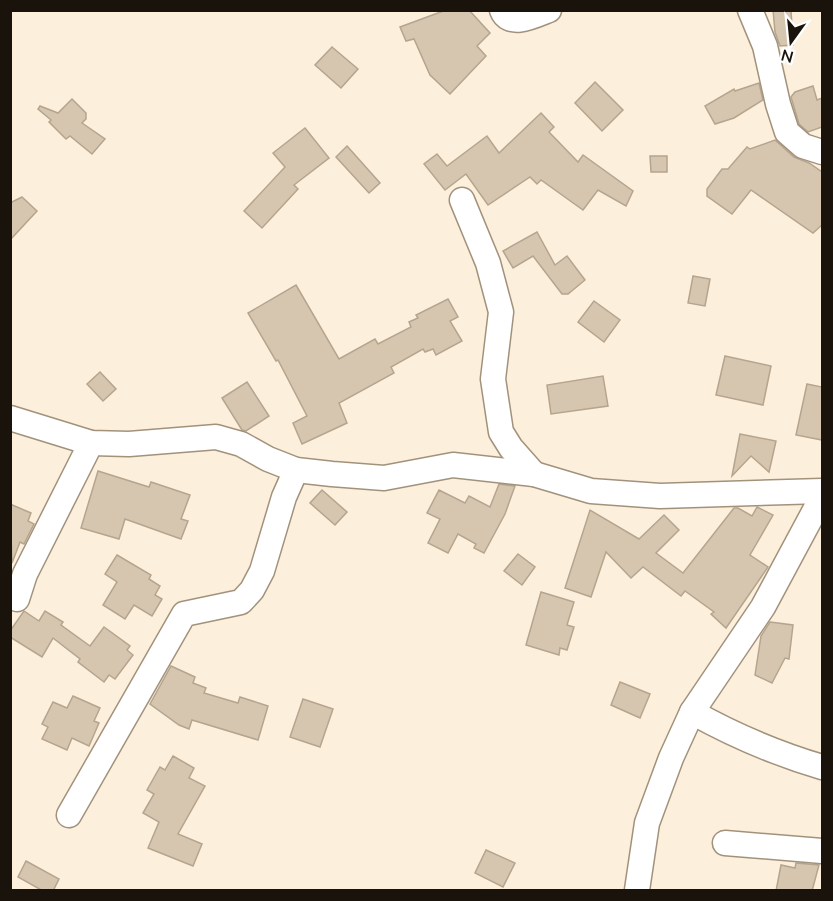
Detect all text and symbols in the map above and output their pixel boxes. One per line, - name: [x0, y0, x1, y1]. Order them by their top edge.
- north arrow: [761, 12, 821, 72]
- text: N: [779, 43, 796, 68]

